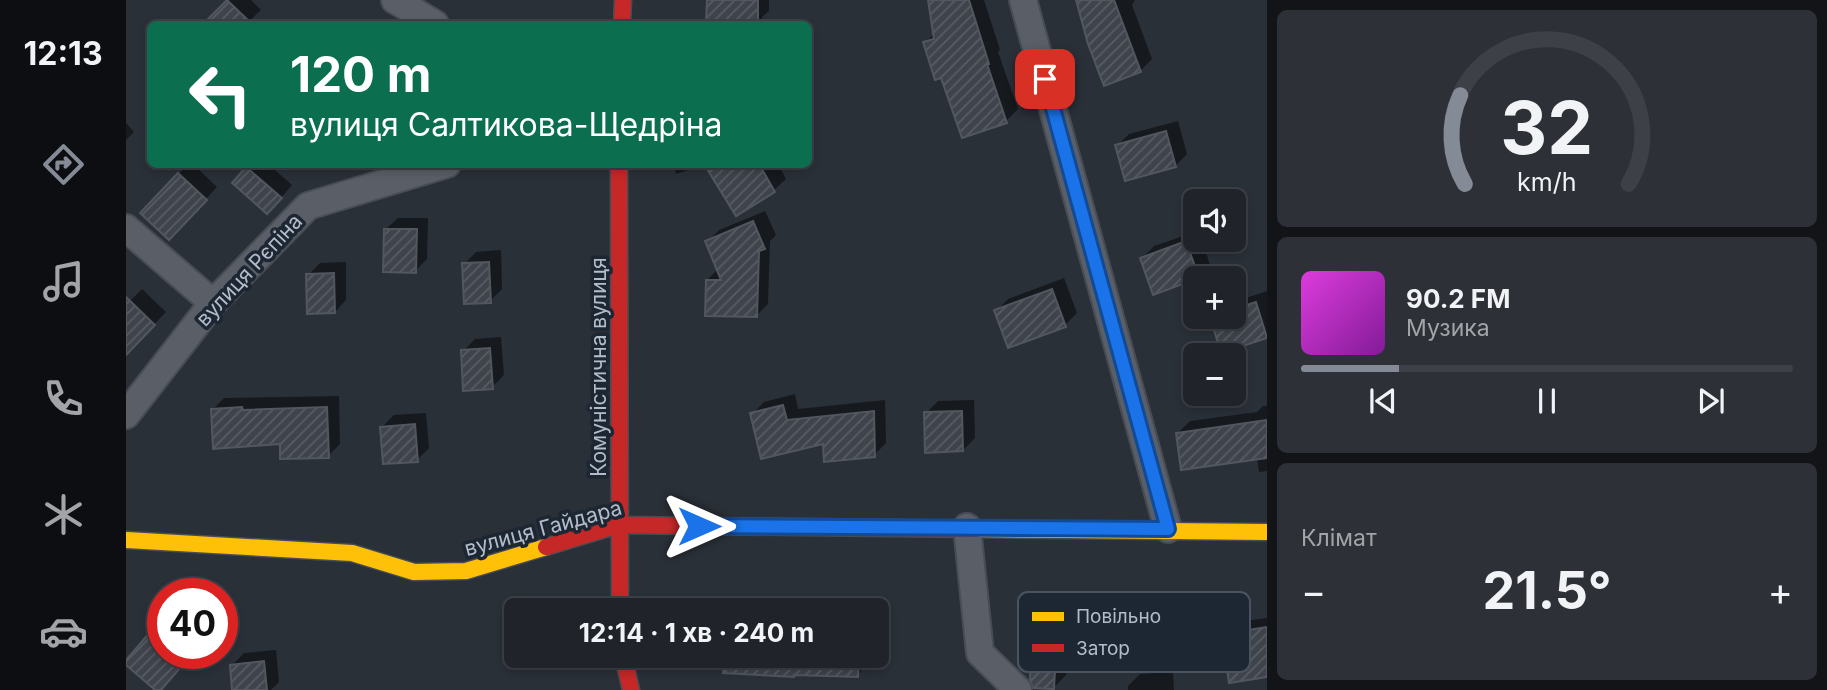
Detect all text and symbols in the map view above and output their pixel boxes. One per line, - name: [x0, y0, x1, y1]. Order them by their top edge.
- text: 12:13: [23, 34, 103, 73]
- text: 120 m: [290, 45, 431, 104]
- icon: left: [175, 49, 266, 140]
- pin: [1015, 49, 1075, 109]
- icon: arrive: [1026, 60, 1064, 98]
- text: 32: [1501, 84, 1593, 173]
- text: вулиця Салтикова-Щедріна: [290, 105, 723, 144]
- icon: directions: [39, 140, 88, 189]
- text: km/h: [1517, 167, 1577, 197]
- map controls: [1183, 189, 1246, 406]
- button: sound: [1183, 189, 1246, 252]
- street label: вулиця Рєпіна: [191, 209, 307, 331]
- icon: music: [39, 257, 88, 306]
- street label: Комуністична вулиця: [586, 257, 611, 477]
- button: +: [1183, 266, 1246, 329]
- text: 90.2 FM: [1406, 283, 1510, 314]
- text: Музика: [1406, 314, 1490, 342]
- button: −: [1183, 343, 1246, 406]
- icon: phone: [39, 374, 88, 423]
- icon: previous: [1364, 382, 1402, 420]
- icon: pause: [1528, 382, 1566, 420]
- icon: next: [1692, 382, 1730, 420]
- position arrow: [662, 489, 736, 563]
- icon: climate: [39, 490, 88, 539]
- street label: вулиця Гайдара: [462, 495, 624, 561]
- text: Клімат: [1301, 524, 1377, 552]
- text: 21.5°: [1482, 559, 1612, 622]
- text: −: [1301, 568, 1326, 614]
- text: +: [1768, 568, 1793, 614]
- speed limit sign: 40: [147, 578, 238, 669]
- legend: [1018, 592, 1250, 672]
- text: Повільно: [1076, 605, 1161, 628]
- icon: car: [39, 607, 88, 656]
- text: 12:14 · 1 хв · 240 m: [579, 617, 814, 648]
- text: Затор: [1076, 637, 1130, 660]

